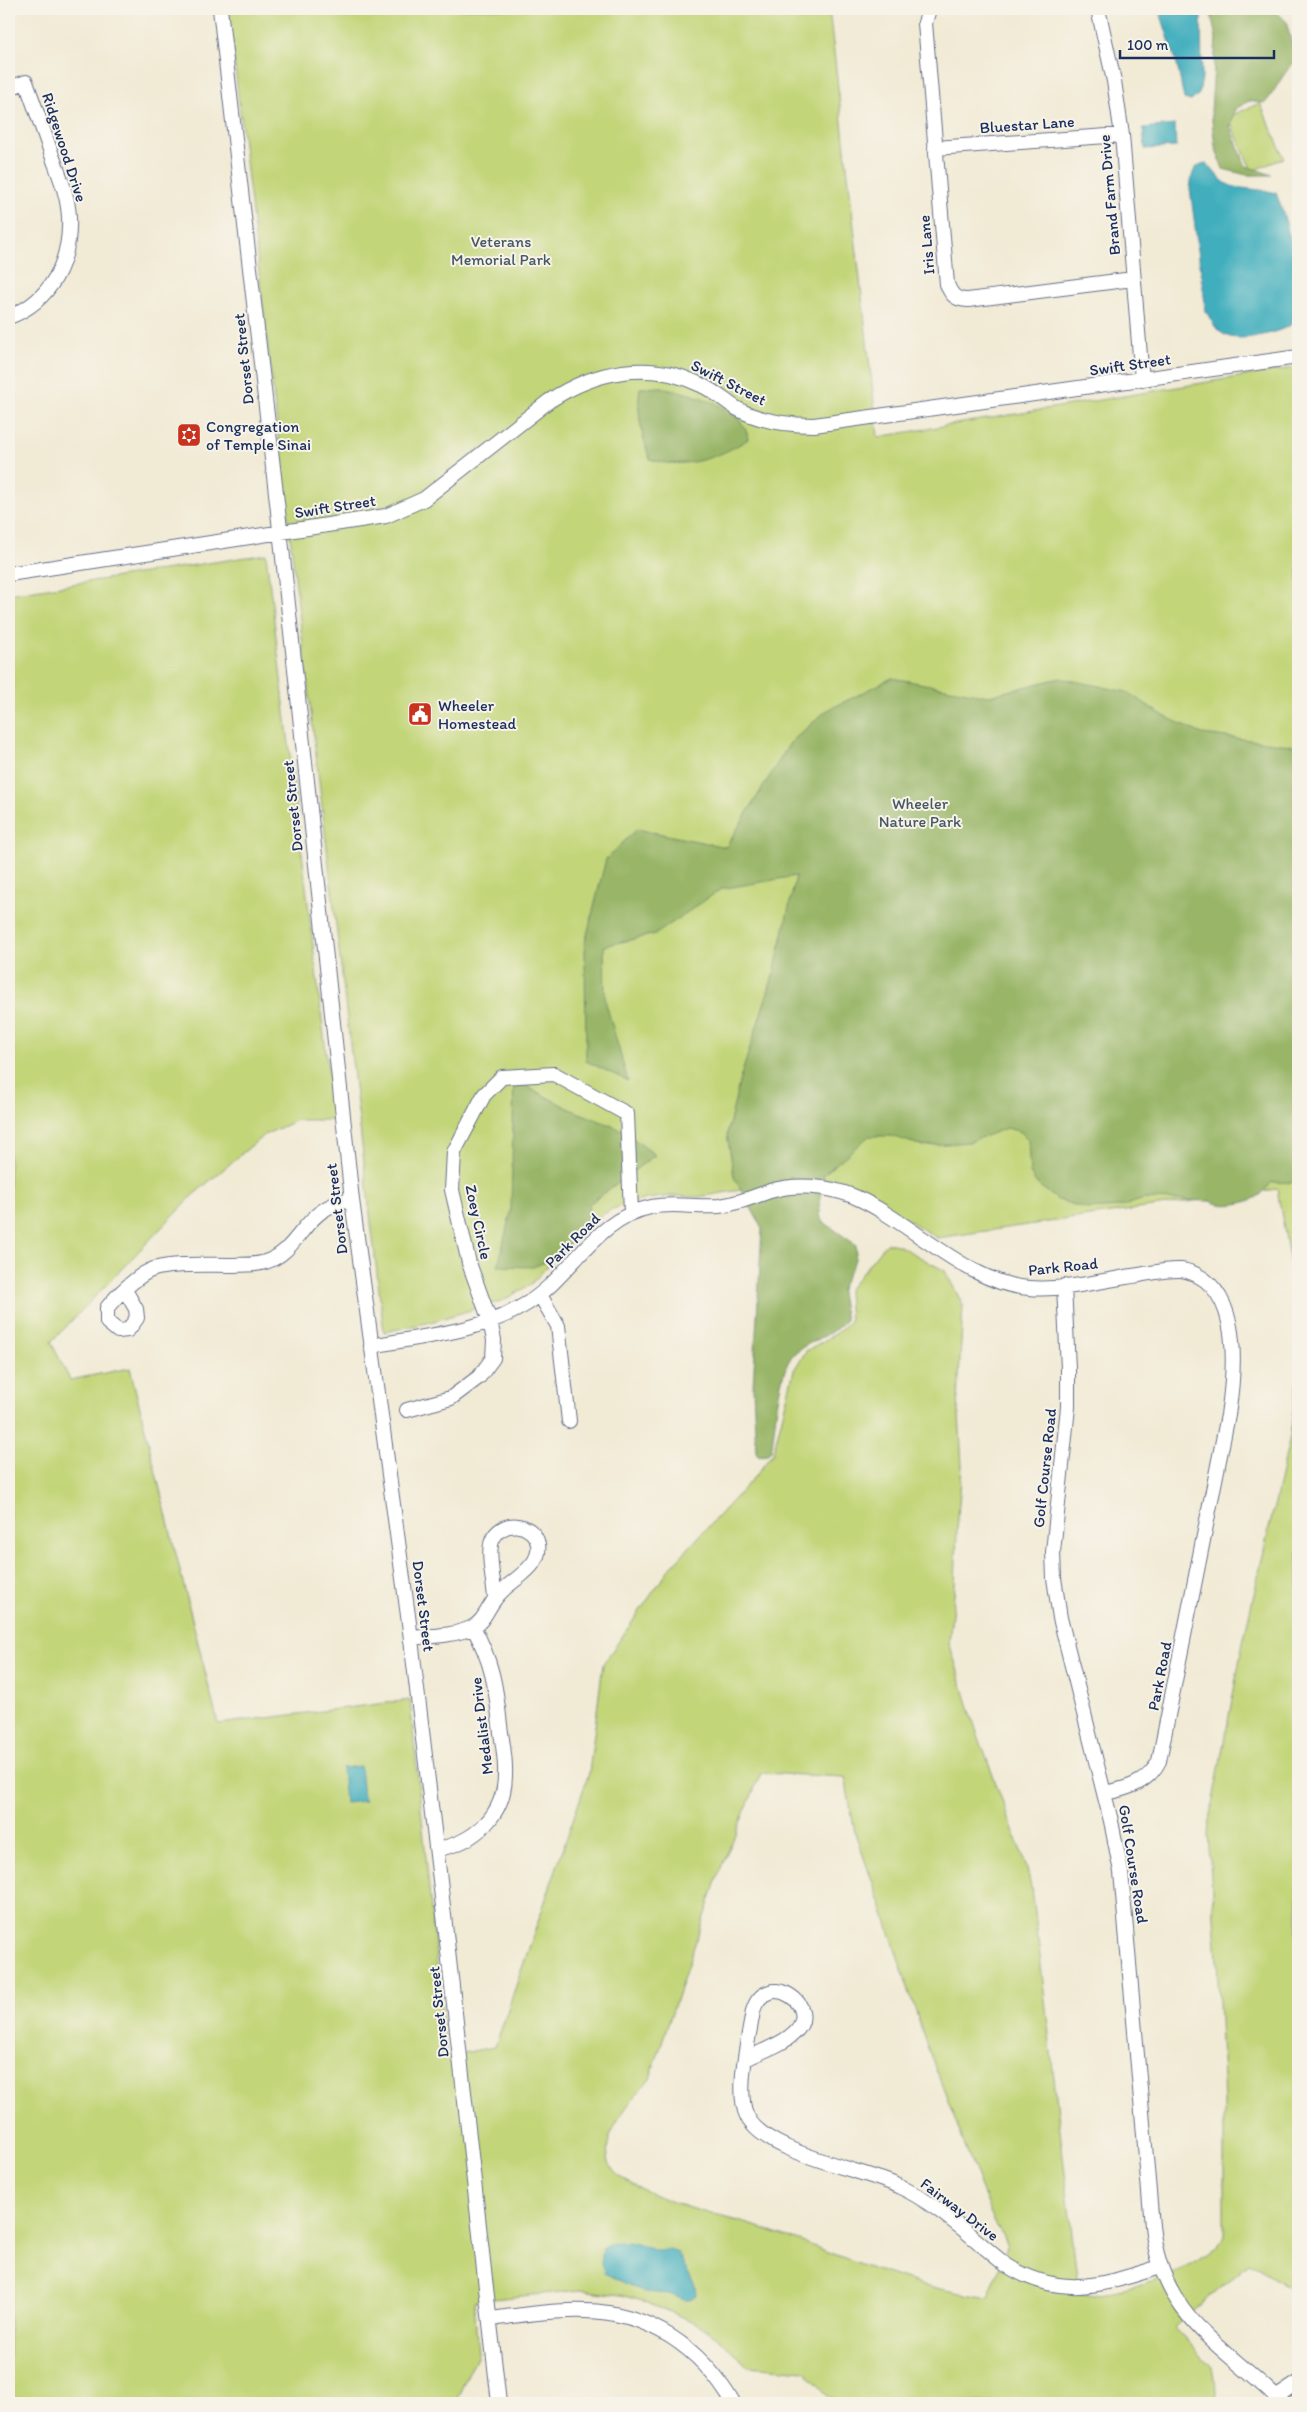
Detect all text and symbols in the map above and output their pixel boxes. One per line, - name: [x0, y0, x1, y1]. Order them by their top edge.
- scale bar: [1120, 28, 1273, 60]
- text: 100 m: [1127, 36, 1169, 54]
- street label: Ridgewood Drive: [38, 90, 91, 204]
- street label: Bluestar Lane: [979, 112, 1075, 137]
- street label: Brand Farm Drive: [1095, 134, 1124, 256]
- street label: Iris Lane: [914, 214, 939, 276]
- park label: Veterans Memorial Park: [451, 232, 551, 269]
- street label: Dorset Street: [229, 312, 258, 406]
- street label: Swift Street: [1088, 349, 1172, 380]
- street label: Swift Street: [688, 355, 770, 410]
- place label: Congregation of Temple Sinai: [206, 417, 311, 454]
- synagogue icon: Congregation of Temple Sinai: [176, 422, 202, 448]
- street label: Swift Street: [293, 491, 377, 522]
- place label: Wheeler Homestead: [438, 696, 517, 733]
- public building icon: Wheeler Homestead: [407, 701, 433, 727]
- street label: Dorset Street: [278, 759, 307, 853]
- park label: Wheeler Nature Park: [879, 794, 962, 831]
- street label: Dorset Street: [321, 1162, 352, 1256]
- street label: Zoey Circle: [461, 1183, 496, 1261]
- street label: Park Road: [541, 1209, 604, 1272]
- street label: Park Road: [1027, 1253, 1099, 1280]
- street label: Golf Course Road: [1029, 1407, 1060, 1529]
- street label: Dorset Street: [408, 1559, 439, 1653]
- street label: Park Road: [1143, 1640, 1176, 1712]
- street label: Medalist Drive: [466, 1676, 497, 1776]
- street label: Golf Course Road: [1115, 1803, 1152, 1925]
- street label: Dorset Street: [424, 1965, 453, 2059]
- street label: Fairway Drive: [917, 2174, 1003, 2245]

